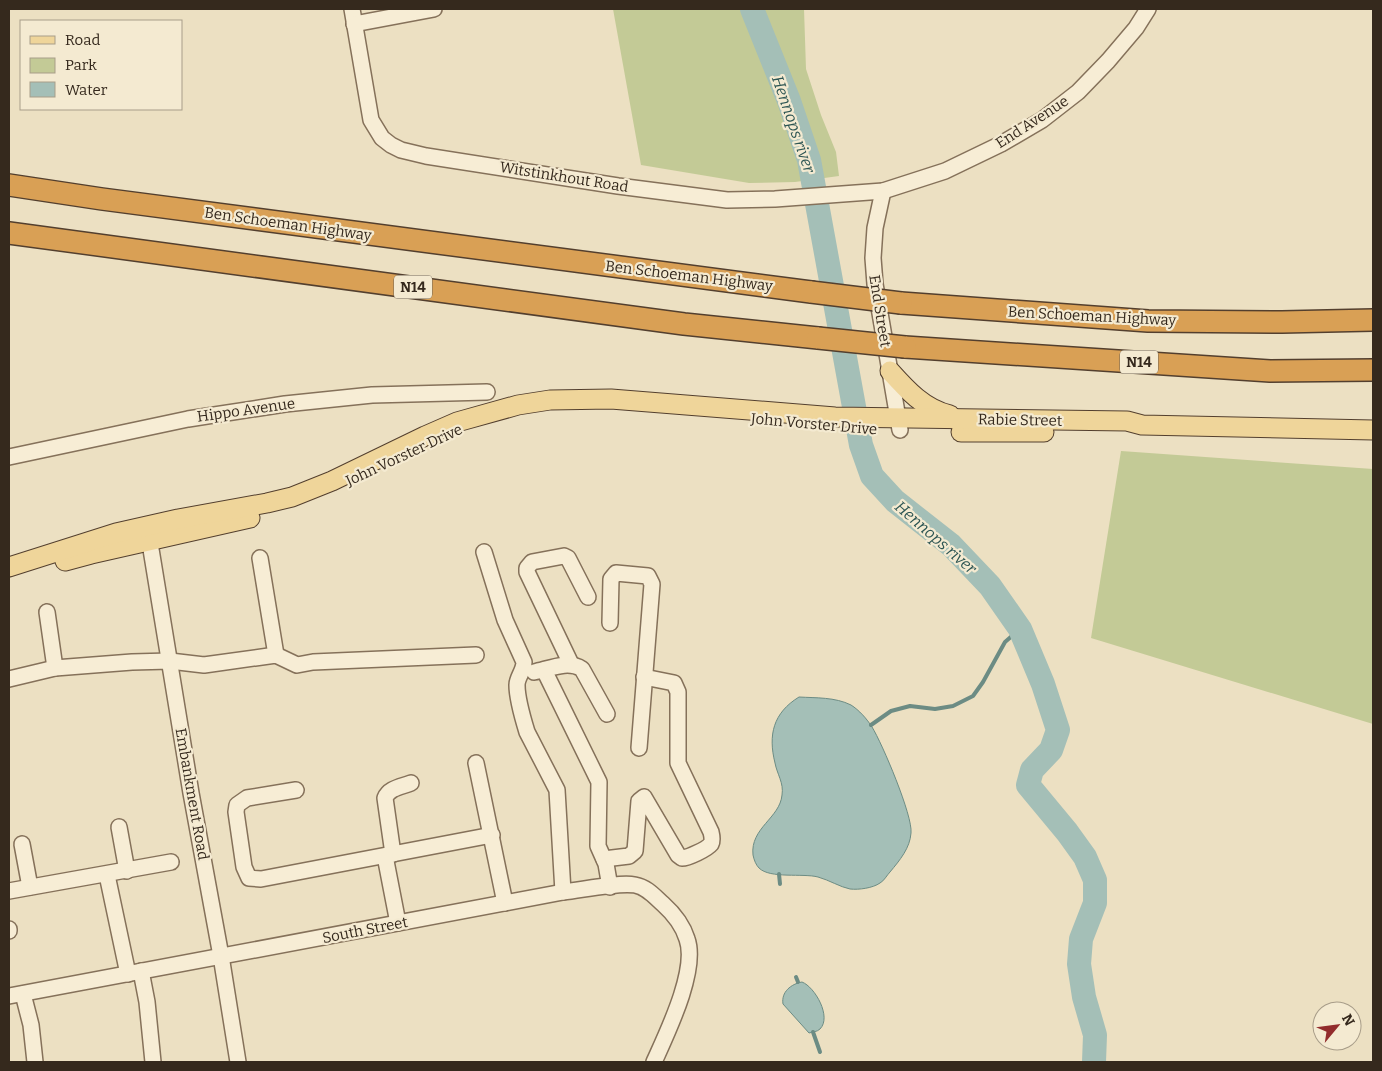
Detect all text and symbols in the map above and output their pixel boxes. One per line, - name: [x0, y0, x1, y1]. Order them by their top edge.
- legend: [20, 20, 182, 110]
- text: Road: [65, 31, 100, 49]
- text: Park: [65, 56, 97, 74]
- water label: Hennops river: [768, 73, 820, 177]
- text: Water: [65, 81, 108, 99]
- street label: End Avenue: [992, 92, 1072, 152]
- street label: Witstinkhout Road: [498, 158, 630, 196]
- street label: Ben Schoeman Highway: [203, 203, 373, 245]
- street label: Ben Schoeman Highway: [604, 257, 774, 295]
- street label: End Street: [865, 274, 895, 349]
- road number: N14: [394, 276, 432, 298]
- street label: Ben Schoeman Highway: [1007, 303, 1177, 329]
- road number: N14: [1120, 351, 1158, 374]
- street label: Hippo Avenue: [196, 394, 296, 426]
- street label: John Vorster Drive: [749, 409, 878, 438]
- street label: Rabie Street: [978, 410, 1063, 430]
- street label: John Vorster Drive: [342, 420, 465, 490]
- water label: Hennops river: [891, 497, 981, 579]
- street label: Embankment Road: [172, 727, 213, 862]
- street label: South Street: [321, 913, 410, 947]
- north arrow: [1312, 1001, 1362, 1051]
- text: N: [1338, 1011, 1358, 1029]

